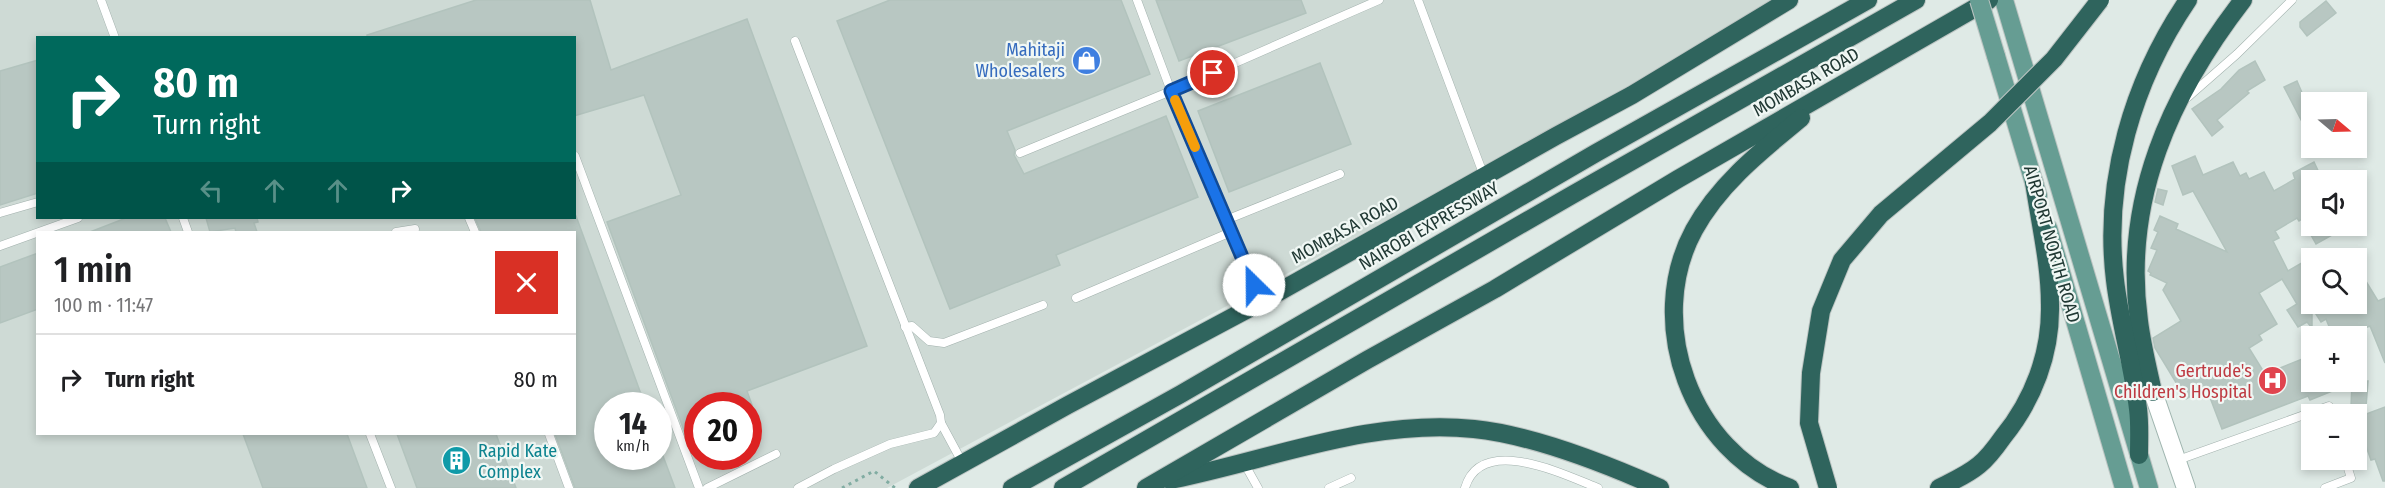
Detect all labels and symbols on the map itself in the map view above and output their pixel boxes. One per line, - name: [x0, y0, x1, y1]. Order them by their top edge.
- place label: Mahitaji Wholesalers: [976, 39, 1065, 82]
- street label: MOMBASA ROAD: [1749, 43, 1863, 121]
- shop icon: Mahitaji Wholesalers: [1070, 44, 1102, 76]
- pin: [1187, 47, 1238, 98]
- north arrow: [2301, 92, 2367, 158]
- street label: AIRPORT NORTH ROAD: [2019, 163, 2085, 325]
- street label: NAIROBI EXPRESSWAY: [1355, 177, 1503, 275]
- street label: MOMBASA ROAD: [1288, 192, 1402, 268]
- position arrow: [1222, 253, 1286, 317]
- place label: Gertrude's Children's Hospital: [2114, 360, 2252, 403]
- hospital icon: Gertrude's Children's Hospital: [2257, 365, 2289, 397]
- speed limit sign: 20: [684, 392, 762, 470]
- place label: Rapid Kate Complex: [478, 440, 557, 483]
- building icon: Rapid Kate Complex: [441, 445, 473, 477]

